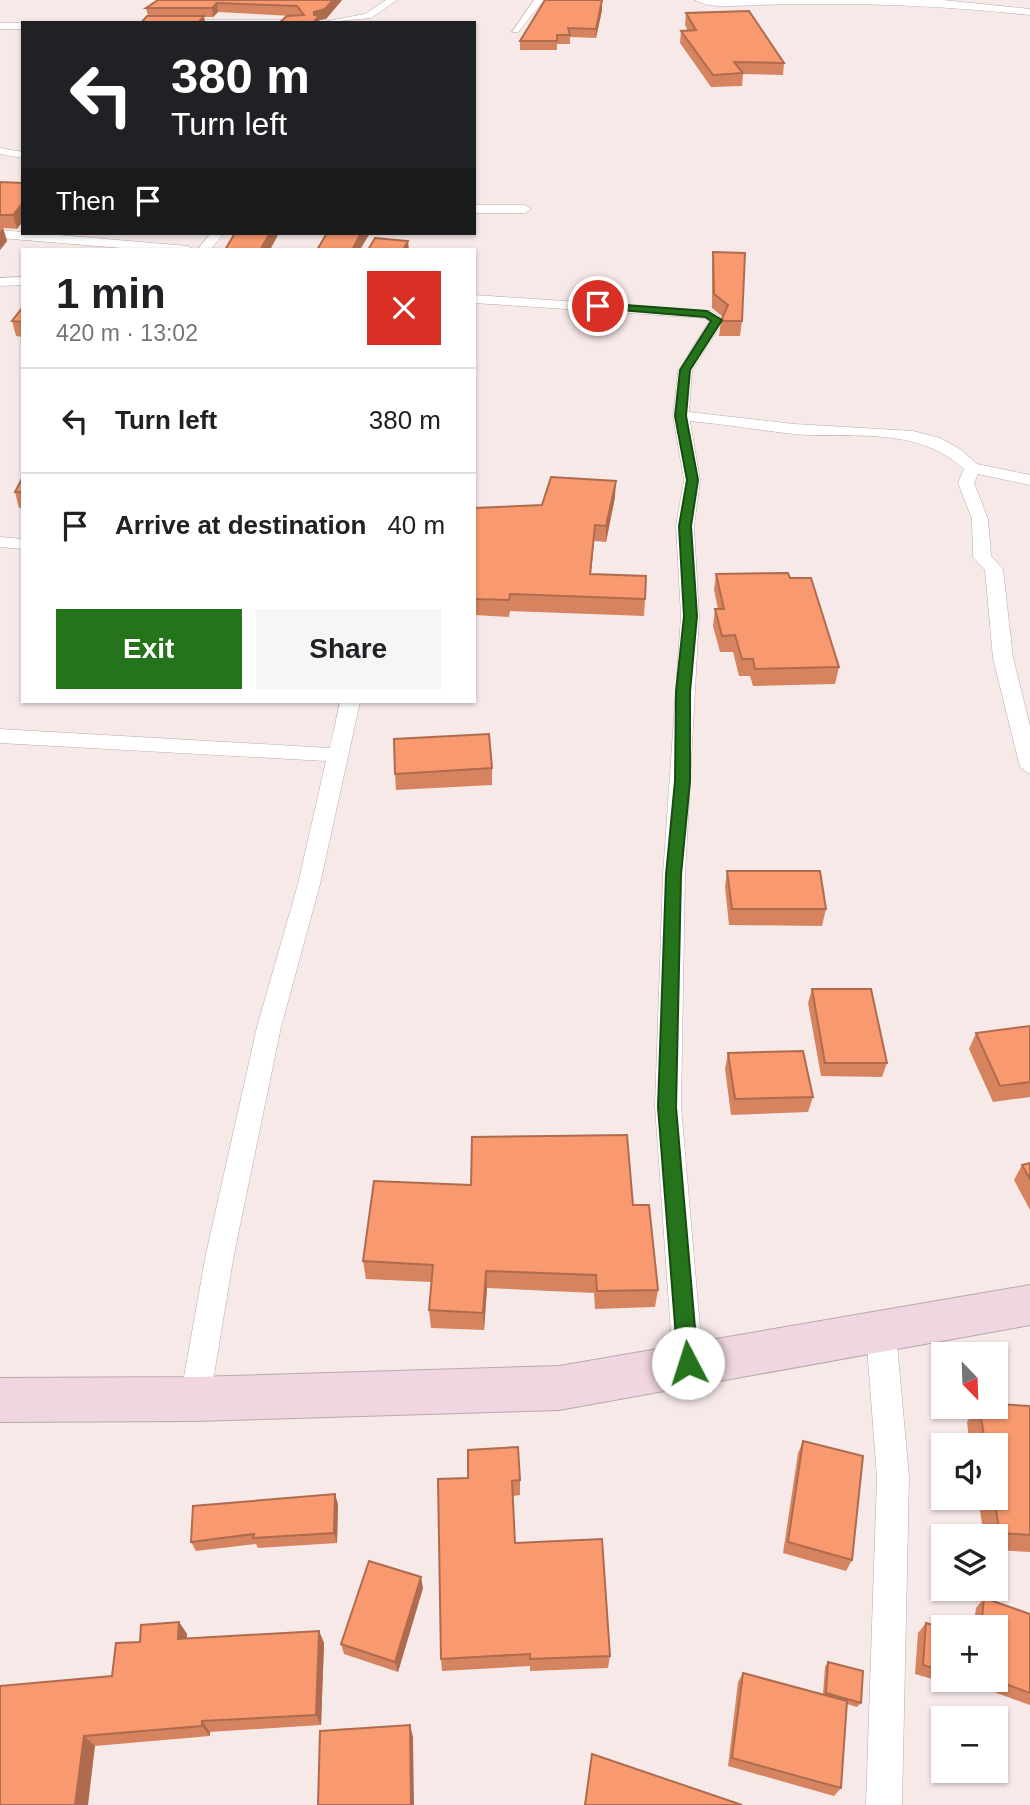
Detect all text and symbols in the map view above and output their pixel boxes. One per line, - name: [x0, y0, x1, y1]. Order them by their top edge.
- icon: left: [56, 49, 147, 140]
- text: 380 m: [171, 49, 310, 103]
- text: Turn left: [171, 106, 287, 142]
- icon: arrive: [129, 182, 167, 220]
- text: Then: [56, 186, 115, 216]
- text: 1 min: [56, 270, 166, 317]
- button: close: [367, 271, 441, 345]
- pin: [568, 276, 628, 336]
- icon: arrive: [579, 287, 617, 325]
- text: 420 m · 13:02: [56, 320, 198, 346]
- icon: left: [56, 402, 94, 440]
- text: Turn left: [115, 405, 217, 435]
- text: 380 m: [369, 405, 441, 435]
- icon: arrive: [56, 507, 94, 545]
- text: Arrive at destination: [115, 510, 366, 540]
- text: 40 m: [387, 510, 445, 540]
- button: Exit: [56, 609, 242, 689]
- button: Share: [256, 609, 441, 689]
- position arrow: [651, 1326, 725, 1400]
- north arrow: [931, 1342, 1008, 1419]
- map controls: [931, 1342, 1008, 1783]
- button: sound: [931, 1433, 1008, 1510]
- button: layers: [931, 1524, 1008, 1601]
- button: +: [931, 1615, 1008, 1692]
- button: −: [931, 1706, 1008, 1783]

